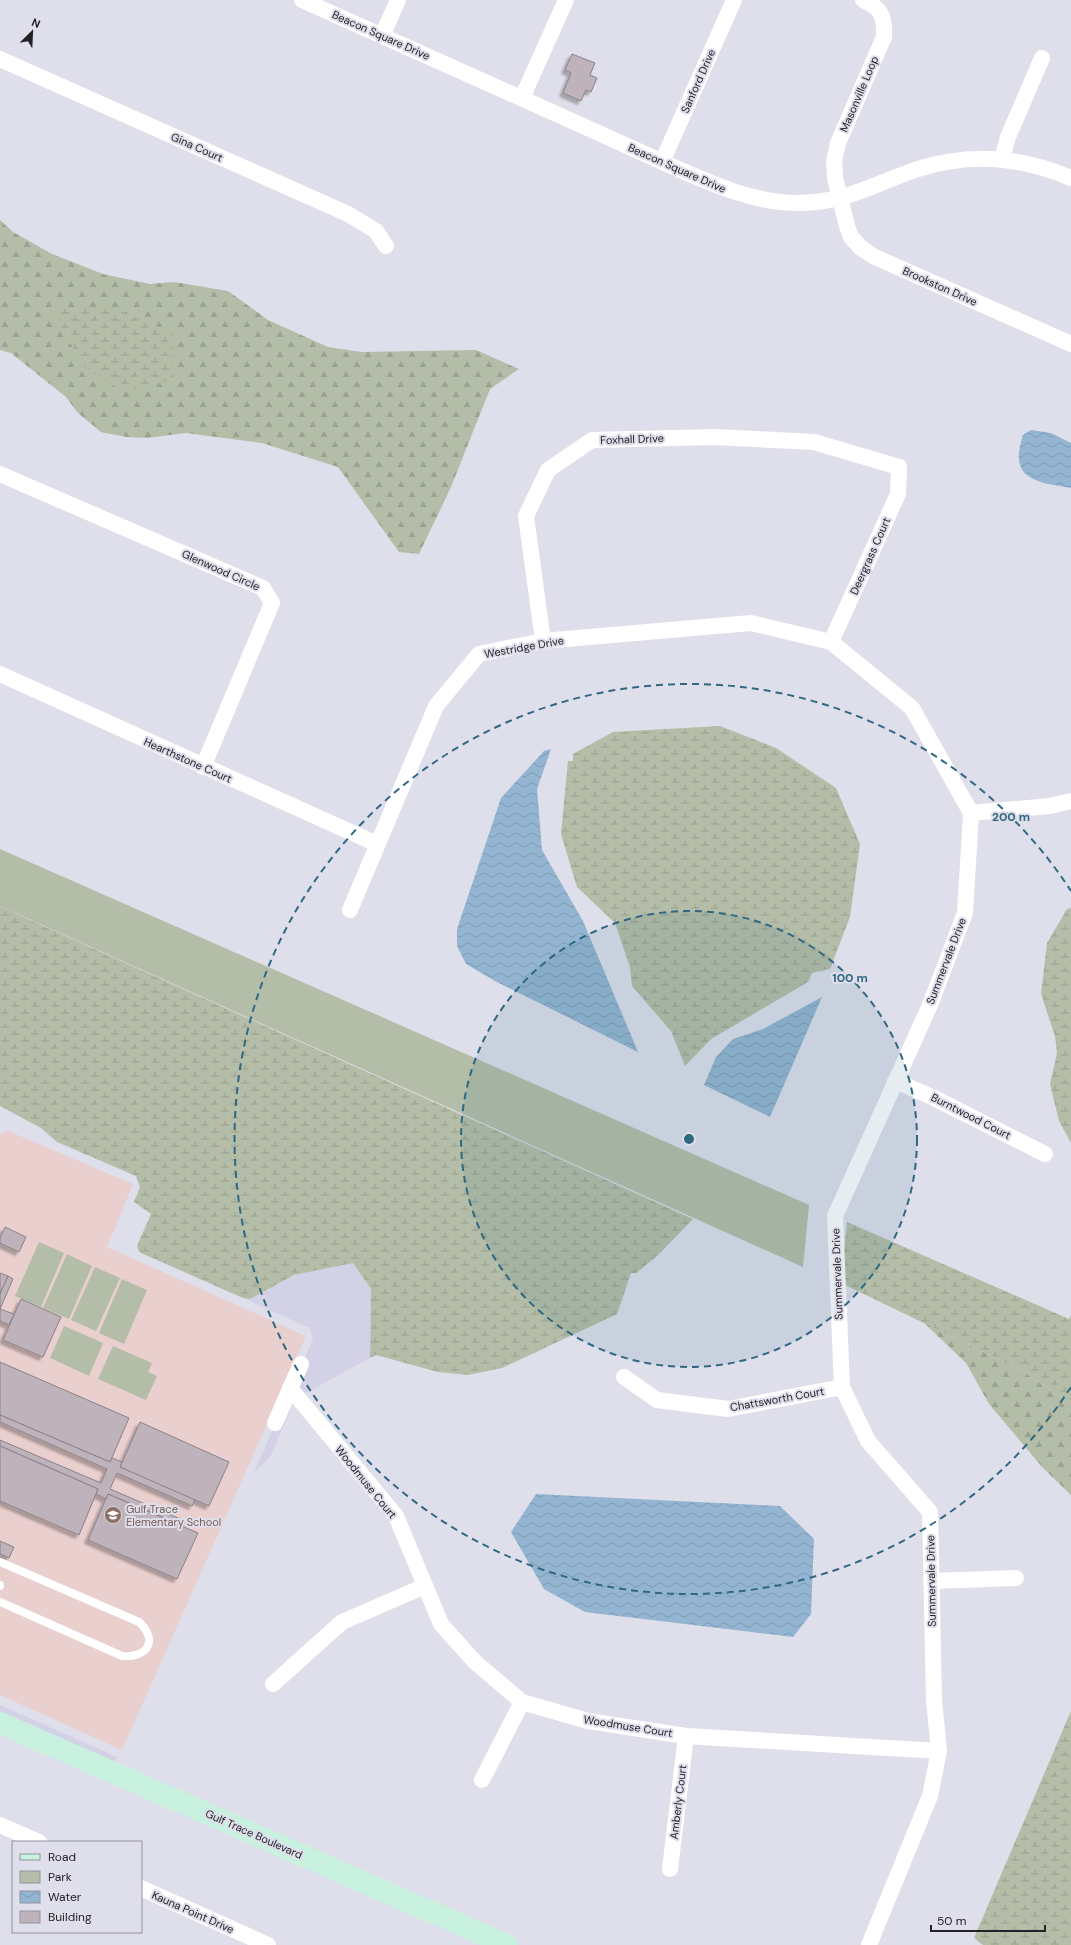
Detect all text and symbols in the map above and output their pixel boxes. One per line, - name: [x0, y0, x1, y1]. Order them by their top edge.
- street label: Beacon Square Drive: [330, 7, 432, 63]
- north arrow: [12, 12, 52, 52]
- text: N: [30, 15, 43, 31]
- street label: Sanford Drive: [678, 47, 718, 115]
- street label: Masonville Loop: [837, 54, 881, 134]
- street label: Gina Court: [169, 129, 225, 165]
- street label: Beacon Square Drive: [626, 140, 728, 196]
- street label: Brookston Drive: [901, 263, 979, 309]
- street label: Foxhall Drive: [600, 431, 664, 447]
- street label: Deergrass Court: [847, 515, 893, 597]
- street label: Glenwood Circle: [180, 547, 262, 593]
- street label: Westridge Drive: [483, 633, 565, 661]
- street label: Hearthstone Court: [142, 734, 234, 786]
- text: 200 m: [992, 809, 1030, 825]
- street label: Summervale Drive: [923, 916, 969, 1006]
- text: 100 m: [832, 970, 868, 986]
- street label: Burntwood Court: [929, 1090, 1013, 1142]
- centre of rings: [682, 1132, 696, 1146]
- street label: Summervale Drive: [828, 1228, 846, 1320]
- street label: Chattsworth Court: [729, 1384, 825, 1414]
- street label: Woodmuse Court: [332, 1443, 400, 1521]
- place label: Gulf Trace Elementary School: [126, 1502, 221, 1529]
- school or university icon: Gulf Trace Elementary School: [103, 1505, 123, 1525]
- street label: Summervale Drive: [923, 1535, 939, 1627]
- street label: Woodmuse Court: [582, 1712, 674, 1740]
- street label: Amberly Court: [666, 1764, 690, 1840]
- street label: Gulf Trace Boulevard: [203, 1806, 305, 1862]
- legend: [12, 1841, 142, 1933]
- text: Road: [48, 1849, 76, 1865]
- text: Park: [48, 1869, 72, 1885]
- street label: Kauna Point Drive: [150, 1888, 236, 1936]
- text: Water: [48, 1889, 82, 1905]
- scale bar: [931, 1907, 1045, 1933]
- text: Building: [48, 1909, 92, 1925]
- text: 50 m: [937, 1913, 966, 1929]

